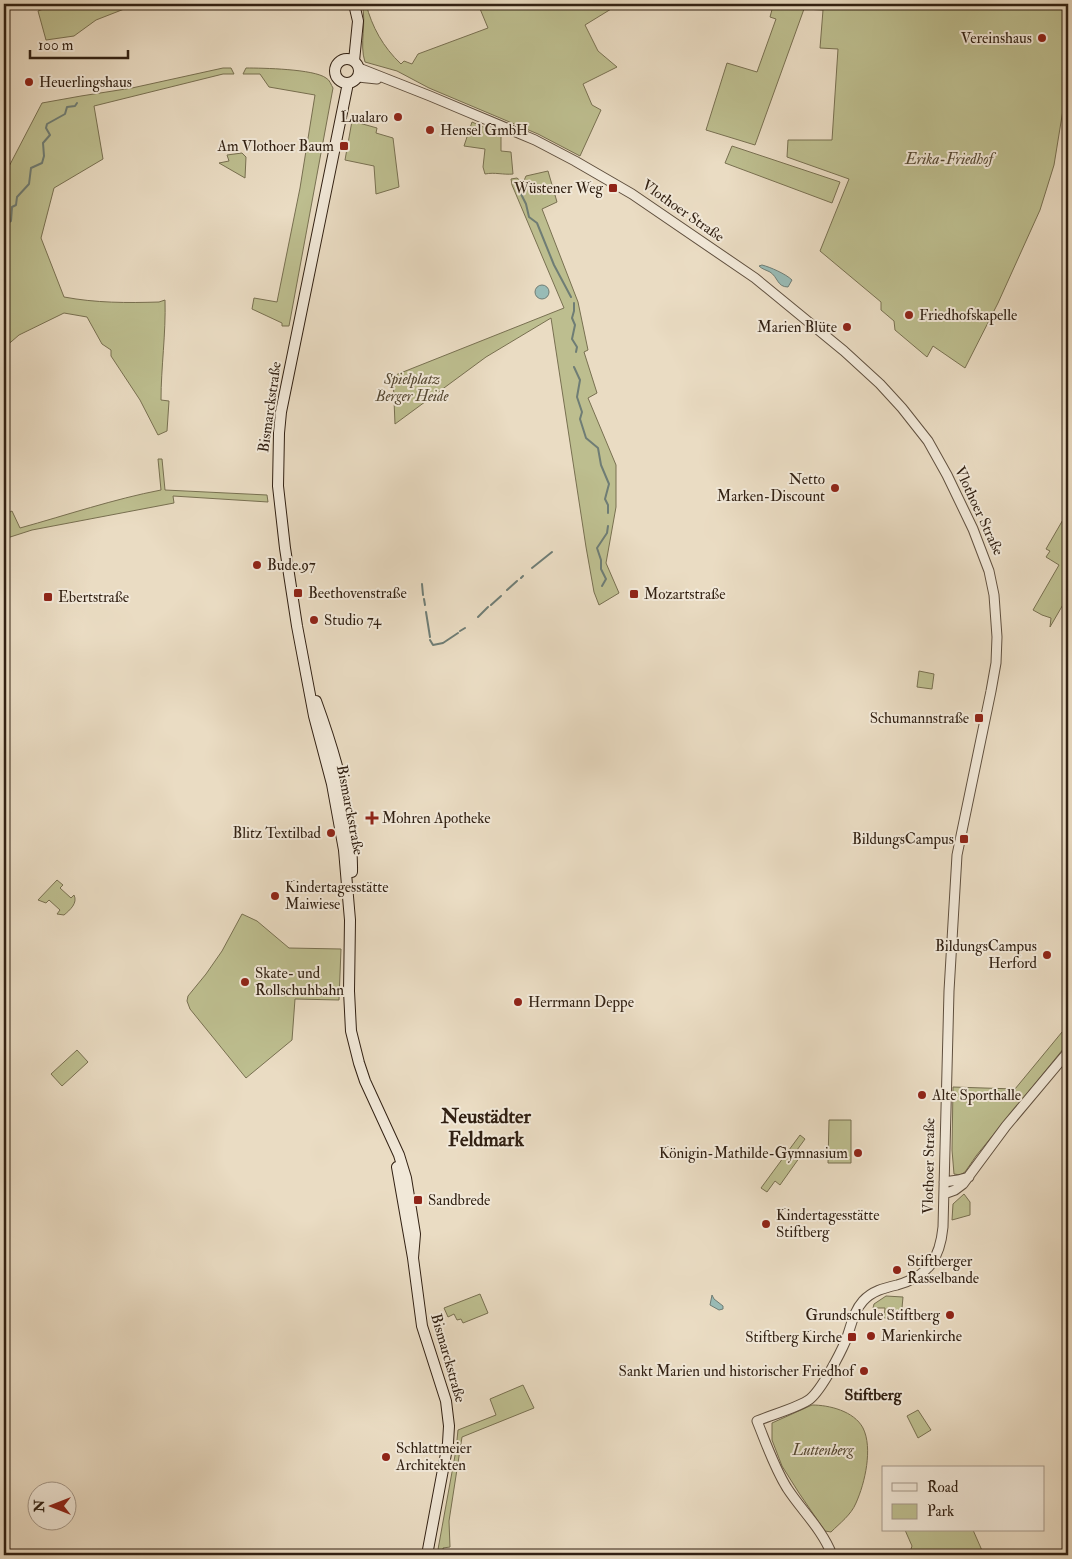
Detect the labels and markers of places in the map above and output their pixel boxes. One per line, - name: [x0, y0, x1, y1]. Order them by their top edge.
- place label: Vereinshaus: [961, 29, 1032, 48]
- marker: Vereinshaus: [1036, 32, 1048, 44]
- place label: Heuerlingshaus: [39, 73, 132, 92]
- marker: Heuerlingshaus: [23, 76, 35, 88]
- place label: Lualaro: [340, 108, 388, 127]
- marker: Lualaro: [392, 111, 404, 123]
- place label: Hensel GmbH: [440, 121, 528, 140]
- marker: Hensel GmbH: [424, 124, 436, 136]
- place label: Am Vlothoer Baum: [216, 137, 334, 156]
- marker: Am Vlothoer Baum: [338, 140, 350, 152]
- place label: Wüstener Weg: [513, 179, 604, 198]
- marker: Wüstener Weg: [607, 182, 619, 194]
- place label: Friedhofskapelle: [919, 306, 1017, 326]
- marker: Friedhofskapelle: [903, 309, 915, 321]
- place label: Marien Blüte: [757, 318, 837, 337]
- marker: Marien Blüte: [841, 321, 853, 333]
- place label: Netto Marken-Discount: [717, 470, 825, 506]
- marker: Netto Marken-Discount: [829, 482, 841, 494]
- place label: Bude.97: [267, 556, 316, 575]
- marker: Bude.97: [251, 559, 263, 571]
- place label: Beethovenstraße: [308, 584, 407, 603]
- place label: Mozartstraße: [644, 585, 725, 604]
- marker: Beethovenstraße: [292, 587, 304, 599]
- place label: Ebertstraße: [58, 588, 129, 607]
- marker: Mozartstraße: [628, 588, 640, 600]
- marker: Ebertstraße: [42, 591, 54, 603]
- place label: Studio 74: [324, 611, 382, 630]
- marker: Studio 74: [308, 614, 320, 626]
- place label: Schumannstraße: [870, 709, 969, 728]
- marker: Schumannstraße: [973, 712, 985, 724]
- place label: Mohren Apotheke: [382, 809, 491, 829]
- marker: Mohren Apotheke: [366, 812, 378, 824]
- place label: Blitz Textilbad: [233, 824, 322, 843]
- marker: Blitz Textilbad: [325, 827, 337, 839]
- place label: BildungsCampus: [852, 830, 954, 850]
- marker: BildungsCampus: [958, 833, 970, 845]
- place label: Kindertagesstätte Maiwiese: [285, 878, 388, 914]
- marker: Kindertagesstätte Maiwiese: [269, 890, 281, 902]
- place label: BildungsCampus Herford: [935, 937, 1038, 973]
- marker: BildungsCampus Herford: [1041, 949, 1053, 961]
- place label: Skate- und Rollschuhbahn: [255, 964, 344, 1000]
- marker: Skate- und Rollschuhbahn: [239, 976, 251, 988]
- place label: Herrmann Deppe: [528, 993, 634, 1013]
- marker: Herrmann Deppe: [512, 996, 524, 1008]
- place label: Alte Sporthalle: [931, 1086, 1021, 1106]
- marker: Alte Sporthalle: [916, 1089, 928, 1101]
- place label: Königin-Mathilde-Gymnasium: [659, 1144, 848, 1163]
- marker: Königin-Mathilde-Gymnasium: [852, 1147, 864, 1159]
- place label: Sandbrede: [428, 1191, 490, 1210]
- marker: Sandbrede: [412, 1194, 424, 1206]
- place label: Kindertagesstätte Stiftberg: [776, 1206, 879, 1242]
- marker: Kindertagesstätte Stiftberg: [760, 1218, 772, 1230]
- place label: Stiftberger Rasselbande: [907, 1252, 979, 1288]
- marker: Stiftberger Rasselbande: [891, 1264, 903, 1276]
- place label: Grundschule Stiftberg: [806, 1306, 941, 1325]
- marker: Grundschule Stiftberg: [944, 1309, 956, 1321]
- place label: Marienkirche: [881, 1327, 962, 1346]
- place label: Stiftberg Kirche: [745, 1328, 842, 1347]
- marker: Marienkirche: [865, 1330, 877, 1342]
- marker: Stiftberg Kirche: [846, 1331, 858, 1343]
- place label: Sankt Marien und historischer Friedhof: [619, 1362, 856, 1381]
- marker: Sankt Marien und historischer Friedhof: [858, 1365, 870, 1377]
- place label: Schlattmeier Architekten: [395, 1439, 472, 1475]
- marker: Schlattmeier Architekten: [380, 1451, 392, 1463]

